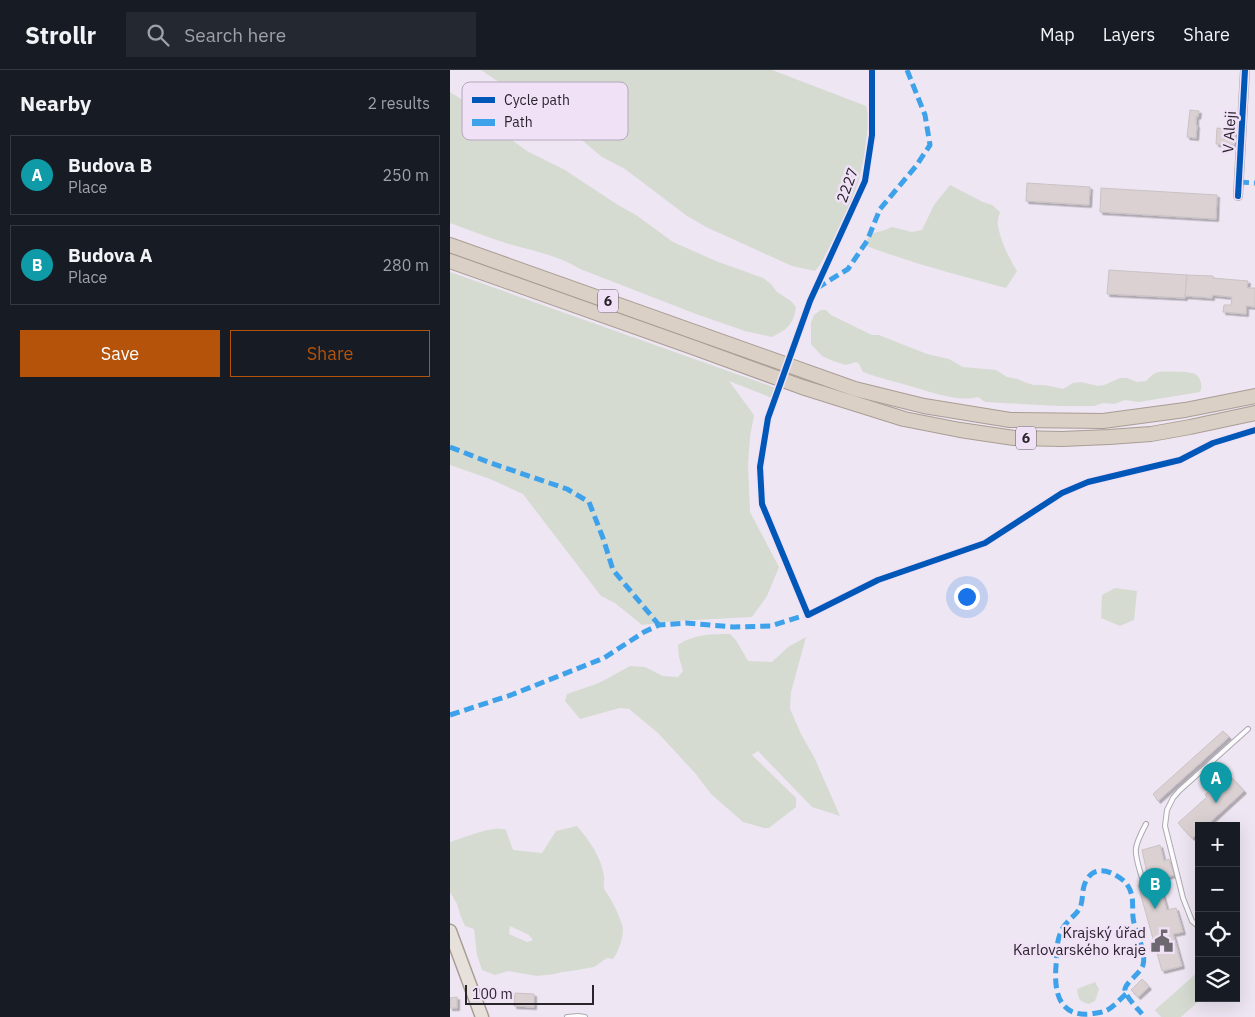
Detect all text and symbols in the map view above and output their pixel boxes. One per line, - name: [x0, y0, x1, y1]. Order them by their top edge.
- search box: [126, 12, 476, 57]
- text: Strollr: [25, 19, 96, 51]
- icon: search: [144, 21, 172, 49]
- text: Search here: [184, 23, 286, 47]
- text: Map: [1040, 23, 1075, 46]
- text: Layers: [1103, 23, 1155, 46]
- text: Share: [1183, 23, 1230, 46]
- legend: [462, 82, 628, 140]
- text: Nearby: [20, 89, 91, 117]
- text: Cycle path: [504, 91, 570, 109]
- text: 2 results: [367, 93, 430, 113]
- street label: V Aleji: [1218, 110, 1240, 154]
- text: Path: [504, 113, 533, 131]
- text: Budova B: [68, 153, 152, 177]
- text: A: [32, 165, 42, 185]
- text: 250 m: [382, 165, 429, 185]
- street label: 2227: [832, 165, 862, 205]
- text: Place: [68, 177, 107, 197]
- text: Budova A: [68, 243, 152, 267]
- text: B: [32, 255, 42, 275]
- text: 280 m: [382, 255, 429, 275]
- text: Place: [68, 267, 107, 287]
- road number: 6: [598, 290, 618, 312]
- button: Save: [20, 330, 220, 377]
- button: Share: [230, 330, 430, 377]
- road number: 6: [1016, 426, 1036, 449]
- your location: [954, 584, 980, 610]
- pin: A: [1200, 762, 1232, 803]
- map controls: [1195, 822, 1240, 1002]
- button: +: [1195, 822, 1240, 867]
- button: −: [1195, 867, 1240, 912]
- pin: B: [1139, 868, 1171, 909]
- button: locate: [1195, 912, 1240, 957]
- place label: Krajský úřad Karlovarského kraje: [1013, 923, 1146, 959]
- public building icon: Krajský úřad Karlovarského kraje: [1149, 928, 1175, 954]
- button: layers: [1195, 957, 1240, 1002]
- scale bar: [465, 982, 594, 1005]
- text: 100 m: [472, 985, 513, 1003]

